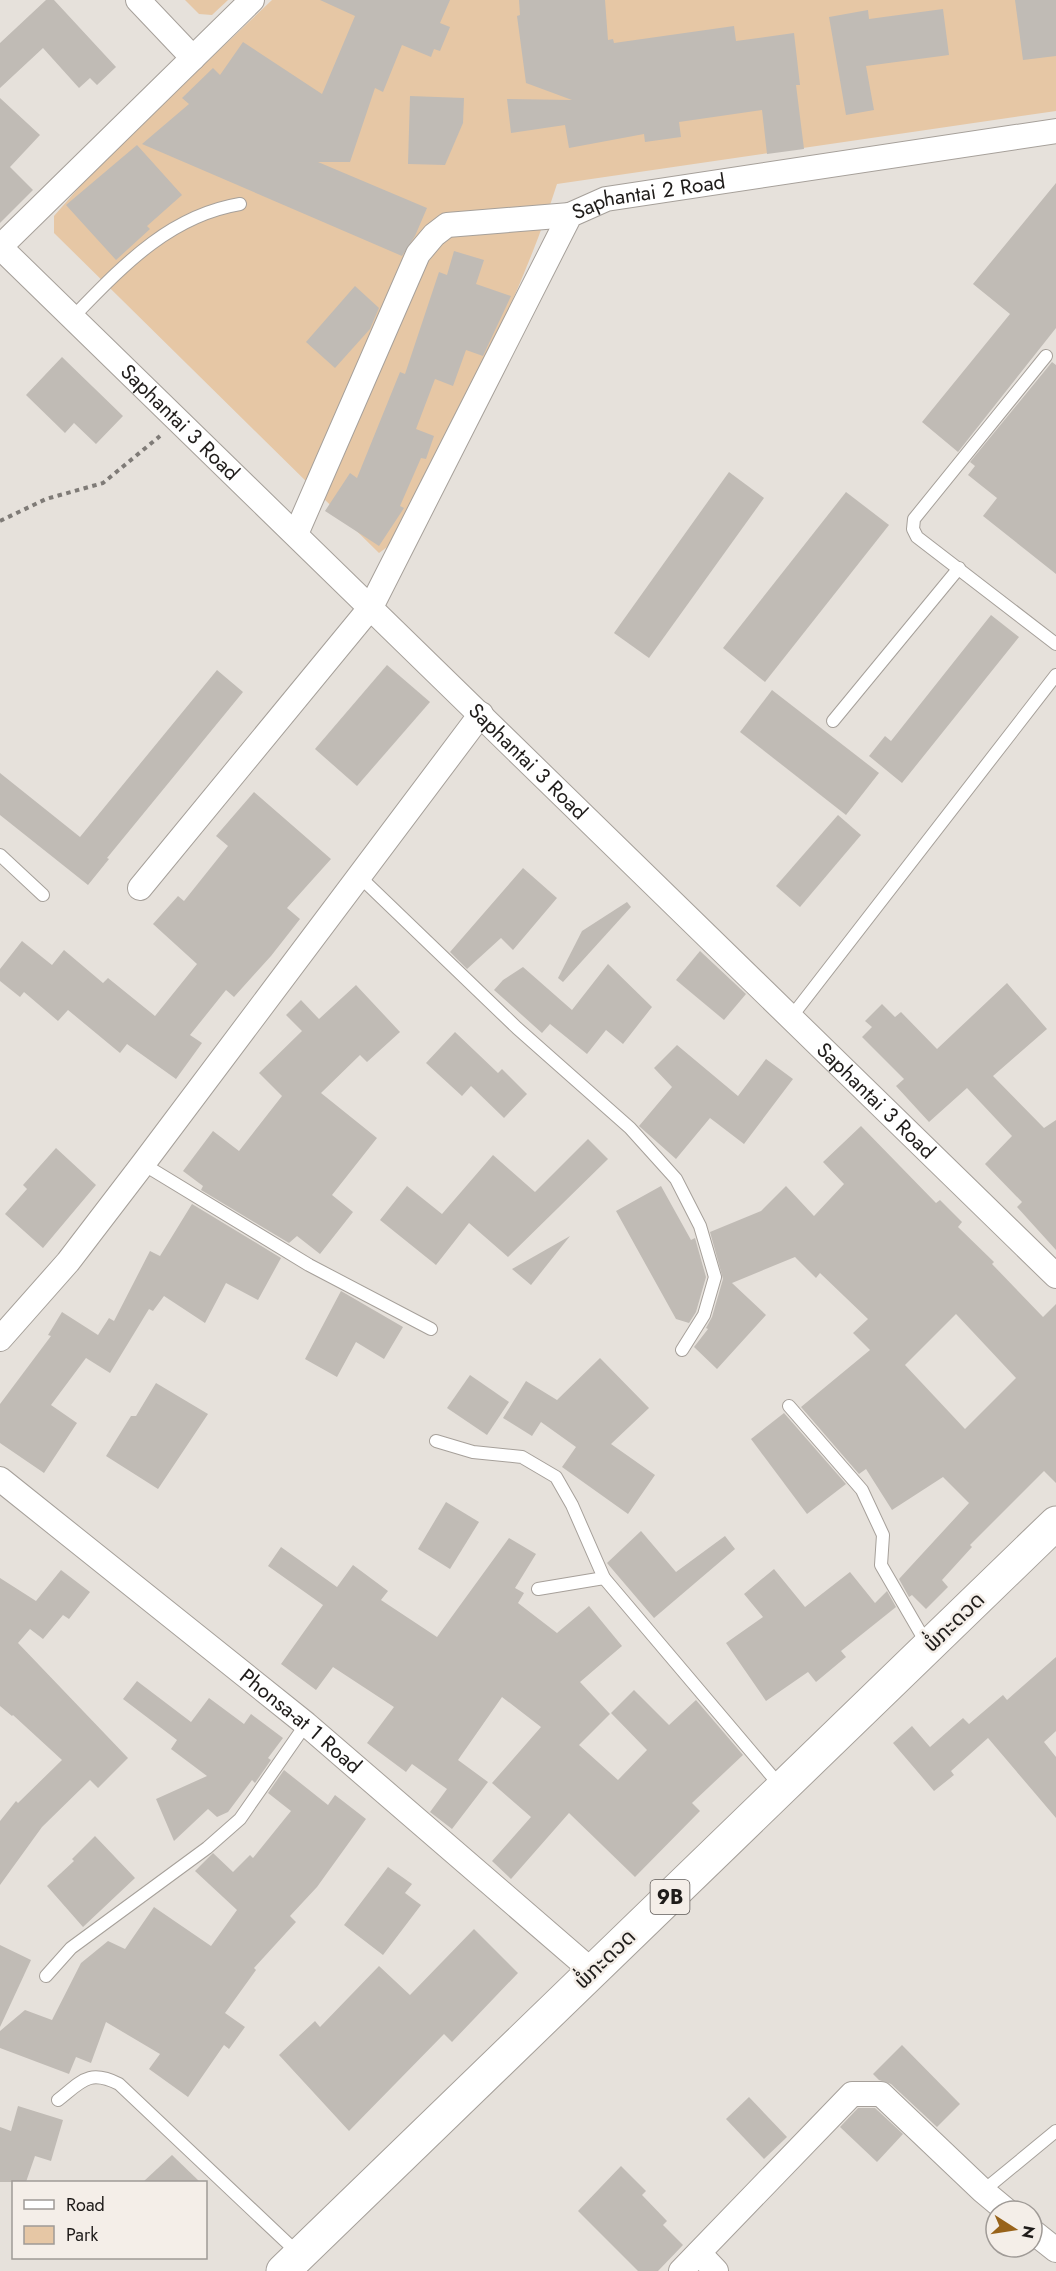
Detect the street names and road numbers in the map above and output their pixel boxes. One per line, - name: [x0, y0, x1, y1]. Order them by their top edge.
- street label: Saphantai 2 Road: [567, 166, 727, 227]
- street label: Saphantai 3 Road: [114, 357, 246, 487]
- street label: Saphantai 3 Road: [462, 696, 594, 827]
- street label: Saphantai 3 Road: [810, 1035, 942, 1166]
- street label: ພໍ່ກະດວດ: [916, 1584, 991, 1659]
- street label: Phonsa-at 1 Road: [233, 1661, 368, 1781]
- road number: 9B: [650, 1880, 690, 1914]
- street label: ພໍ່ກະດວດ: [567, 1921, 642, 1996]

